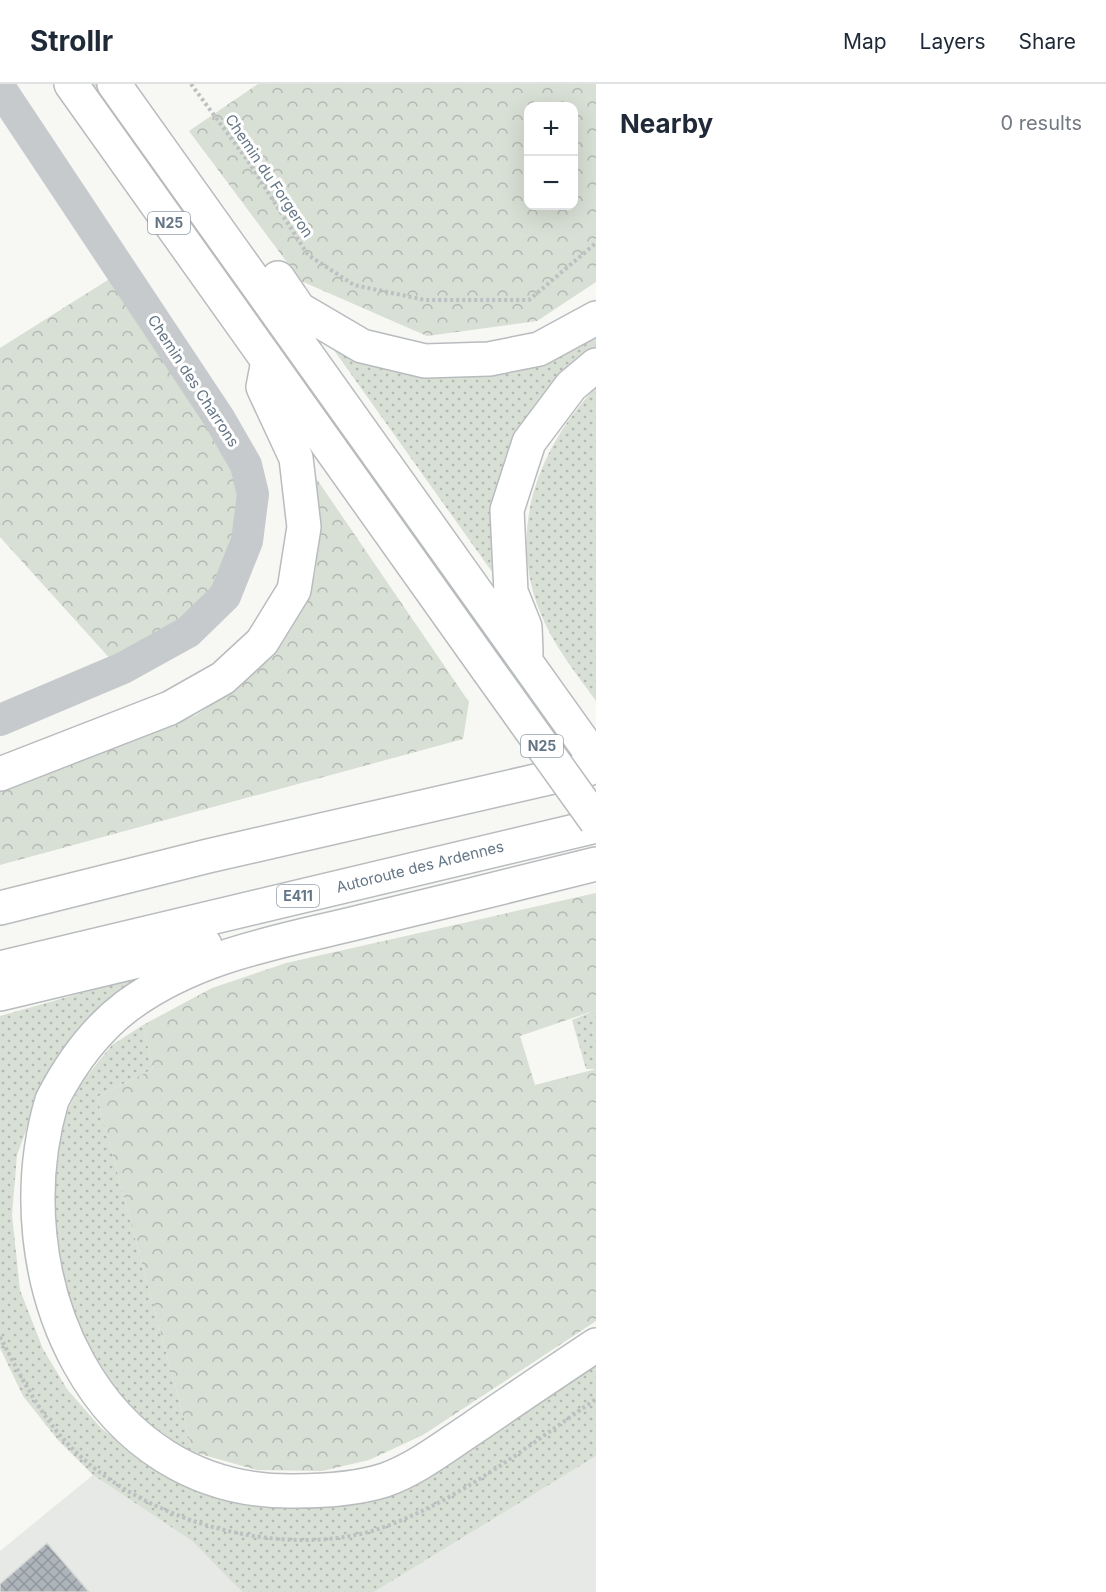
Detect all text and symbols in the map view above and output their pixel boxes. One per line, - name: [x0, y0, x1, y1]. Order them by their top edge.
- text: Strollr: [30, 24, 113, 58]
- text: Map: [843, 29, 887, 54]
- text: Layers: [920, 29, 986, 54]
- text: Share: [1019, 29, 1076, 54]
- map controls: [524, 102, 578, 210]
- button: +: [524, 102, 578, 156]
- text: Nearby: [620, 108, 713, 139]
- street label: Chemin du Forgeron: [221, 110, 318, 241]
- text: 0 results: [1000, 111, 1082, 135]
- button: −: [524, 156, 578, 210]
- road number: N25: [148, 212, 190, 234]
- street label: Chemin des Charrons: [144, 311, 243, 450]
- road number: N25: [521, 735, 563, 757]
- street label: Autoroute des Ardennes: [334, 836, 506, 897]
- road number: E411: [277, 885, 319, 907]

